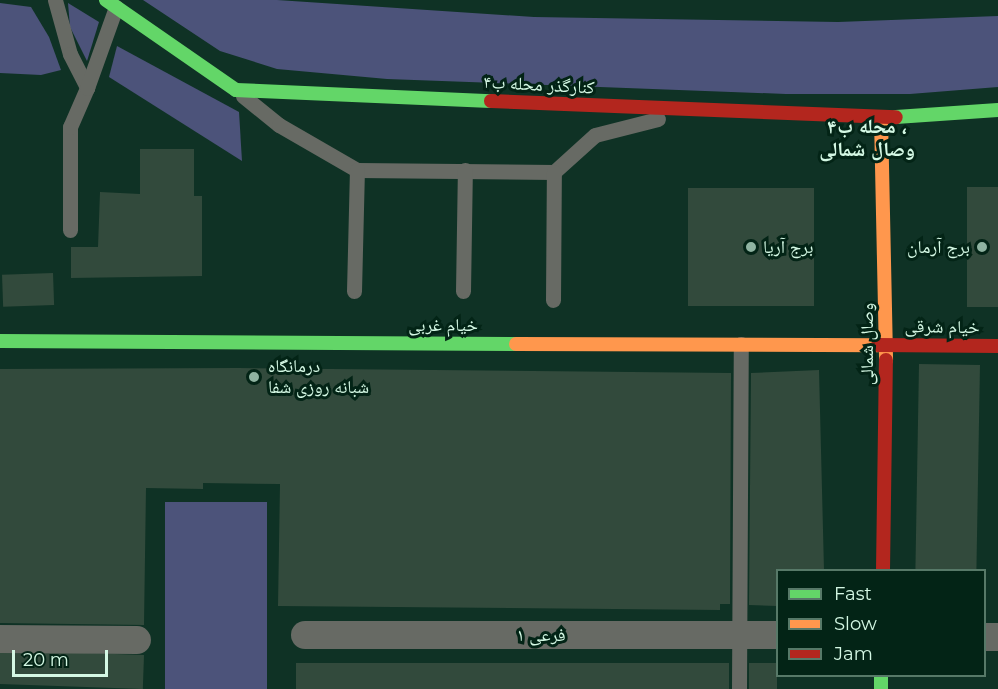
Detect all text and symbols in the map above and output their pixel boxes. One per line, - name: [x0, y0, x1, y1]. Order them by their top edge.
- street label: کنارگذر محله ب۴: [483, 71, 595, 99]
- district label: محله ب۴ ، وصال شمالی: [819, 114, 915, 161]
- place label: برج آریا: [763, 236, 813, 258]
- place label: برج آرمان: [907, 236, 970, 258]
- marker: برج آریا: [744, 240, 758, 254]
- marker: برج آرمان: [975, 240, 989, 254]
- street label: وصال شمالی: [856, 303, 878, 385]
- street label: خیام غربی: [408, 314, 478, 336]
- street label: خیام شرقی: [904, 316, 980, 338]
- place label: درمانگاه شبانه روزی شفا: [268, 356, 369, 398]
- marker: درمانگاه شبانه روزی شفا: [245, 368, 263, 386]
- legend: [776, 569, 986, 677]
- text: Fast: [834, 583, 872, 605]
- text: Slow: [834, 613, 877, 635]
- street label: فرعی ۱: [516, 624, 566, 646]
- scale bar: [15, 638, 111, 676]
- text: Jam: [834, 643, 873, 665]
- text: 20 m: [23, 649, 69, 671]

